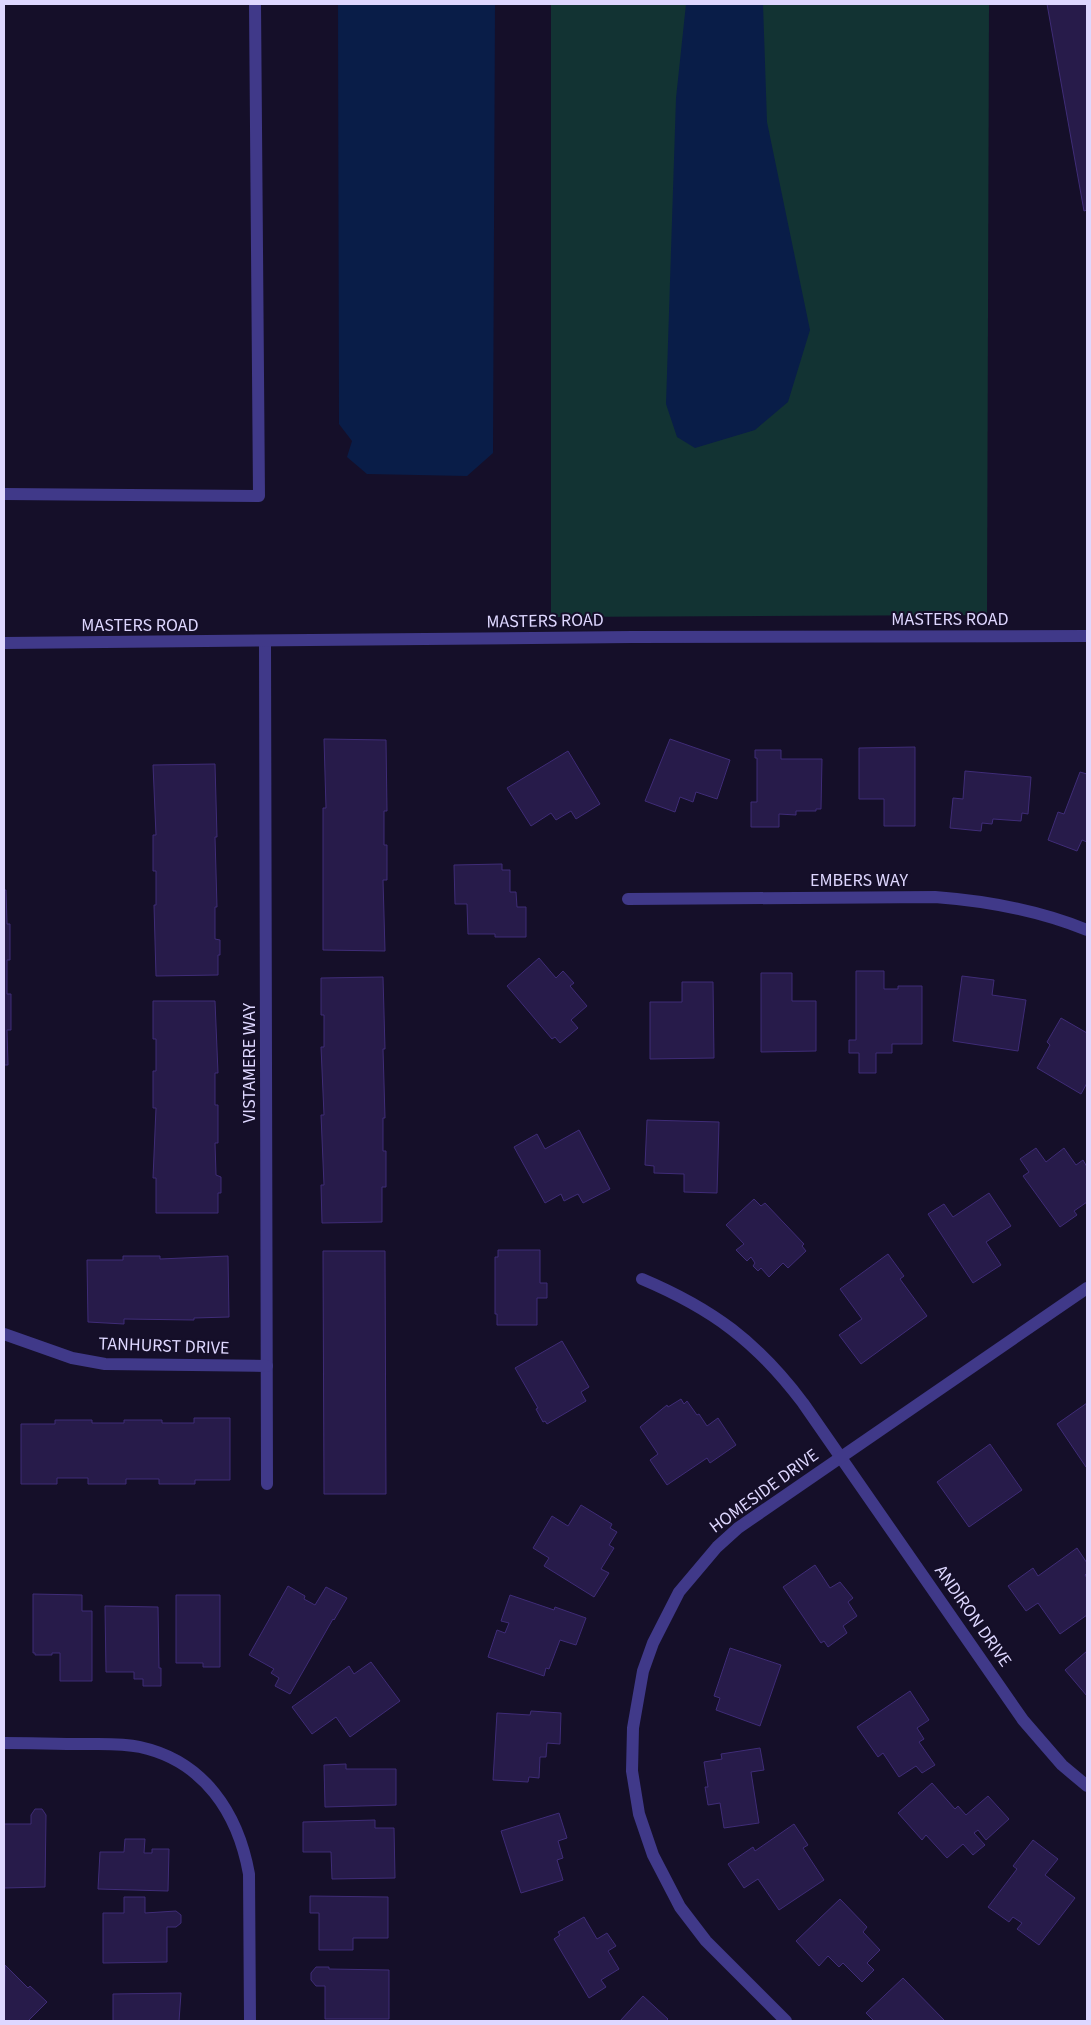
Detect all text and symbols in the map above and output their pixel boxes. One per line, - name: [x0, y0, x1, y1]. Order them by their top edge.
- street label: MASTERS ROAD: [486, 607, 604, 635]
- street label: MASTERS ROAD: [891, 607, 1009, 632]
- street label: MASTERS ROAD: [81, 613, 199, 638]
- street label: EMBERS WAY: [810, 868, 908, 893]
- street label: VISTAMERE WAY: [237, 1003, 262, 1123]
- street label: TANHURST DRIVE: [98, 1331, 230, 1361]
- street label: HOMESIDE DRIVE: [704, 1443, 824, 1539]
- street label: ANDIRON DRIVE: [928, 1560, 1018, 1672]

